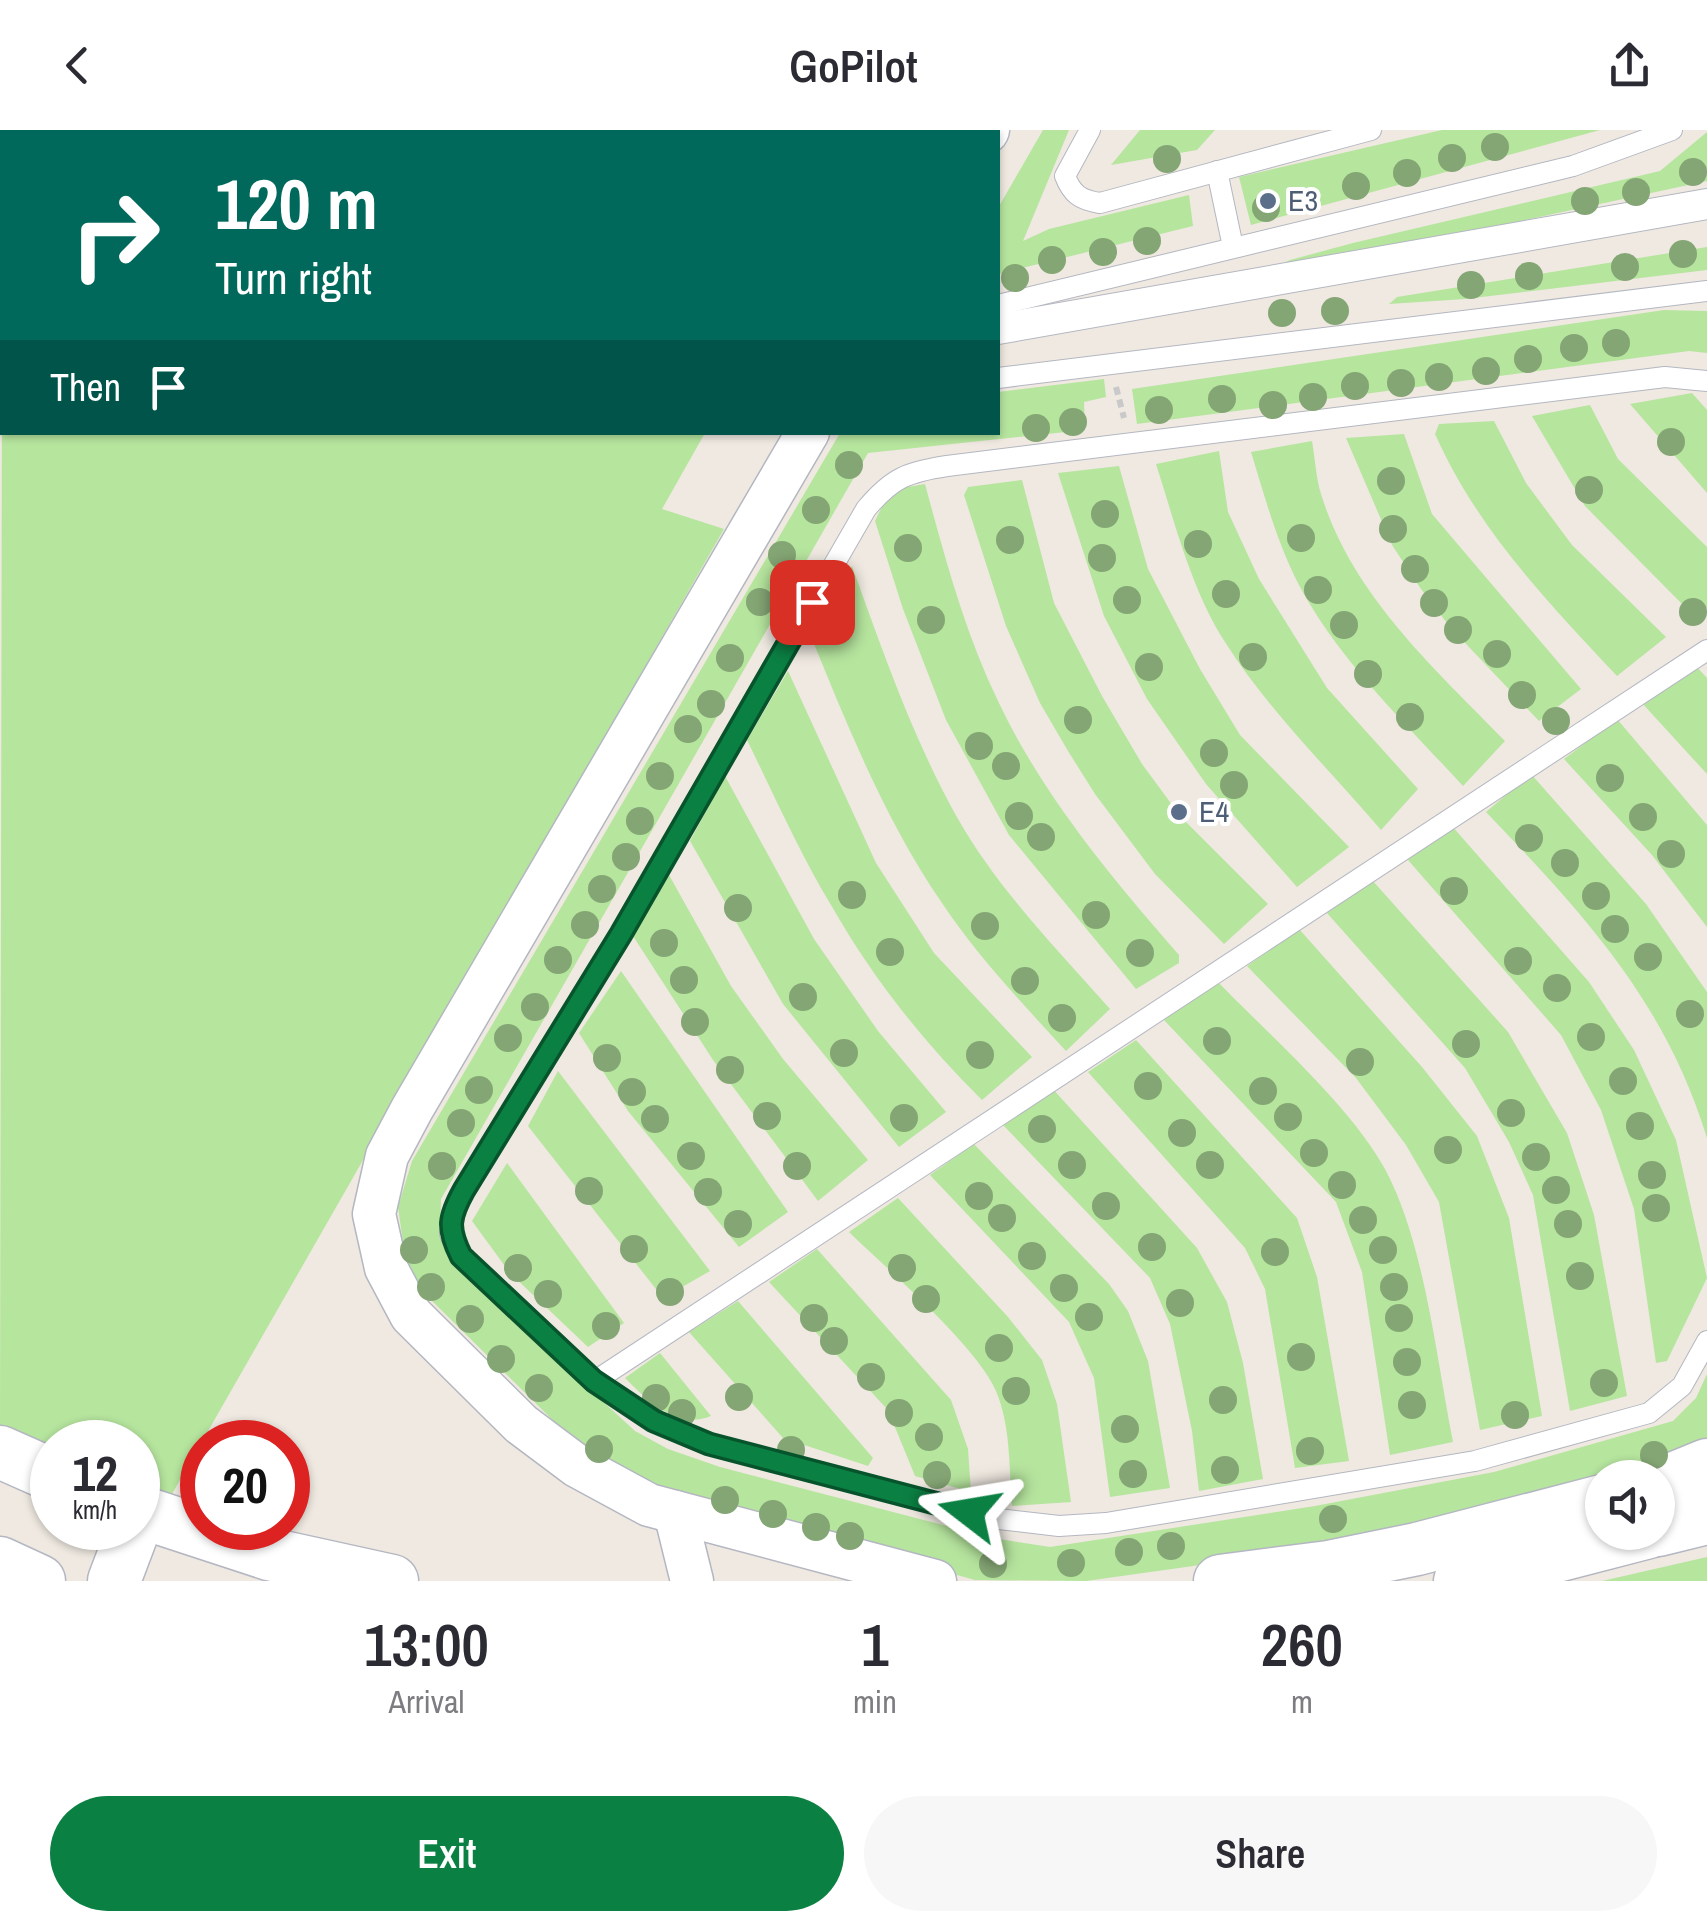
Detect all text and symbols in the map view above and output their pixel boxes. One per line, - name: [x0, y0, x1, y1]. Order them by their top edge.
- text: GoPilot: [789, 35, 918, 96]
- icon: back: [50, 38, 105, 93]
- icon: share: [1602, 38, 1657, 93]
- text: 120 m: [215, 157, 378, 251]
- icon: right: [50, 170, 180, 300]
- place label: E3: [1288, 180, 1318, 220]
- marker: E3: [1257, 190, 1279, 212]
- text: Turn right: [215, 247, 372, 308]
- icon: arrive: [141, 360, 196, 415]
- text: Then: [50, 362, 121, 413]
- pin: [770, 560, 855, 645]
- icon: arrive: [785, 575, 840, 630]
- place label: E4: [1199, 791, 1229, 831]
- marker: E4: [1168, 801, 1190, 823]
- speed limit sign: 20: [180, 1420, 310, 1550]
- text: 12: [72, 1439, 118, 1507]
- position arrow: [917, 1460, 1021, 1564]
- map controls: [1585, 1460, 1675, 1550]
- button: sound: [1585, 1460, 1675, 1550]
- text: km/h: [73, 1493, 117, 1527]
- text: 13:00: [364, 1604, 489, 1685]
- text: 1: [861, 1604, 889, 1685]
- text: 260: [1261, 1604, 1343, 1685]
- text: Arrival: [389, 1680, 464, 1723]
- text: min: [853, 1680, 897, 1723]
- text: m: [1291, 1680, 1313, 1723]
- button: Exit: [50, 1796, 844, 1911]
- button: Share: [864, 1796, 1657, 1911]

